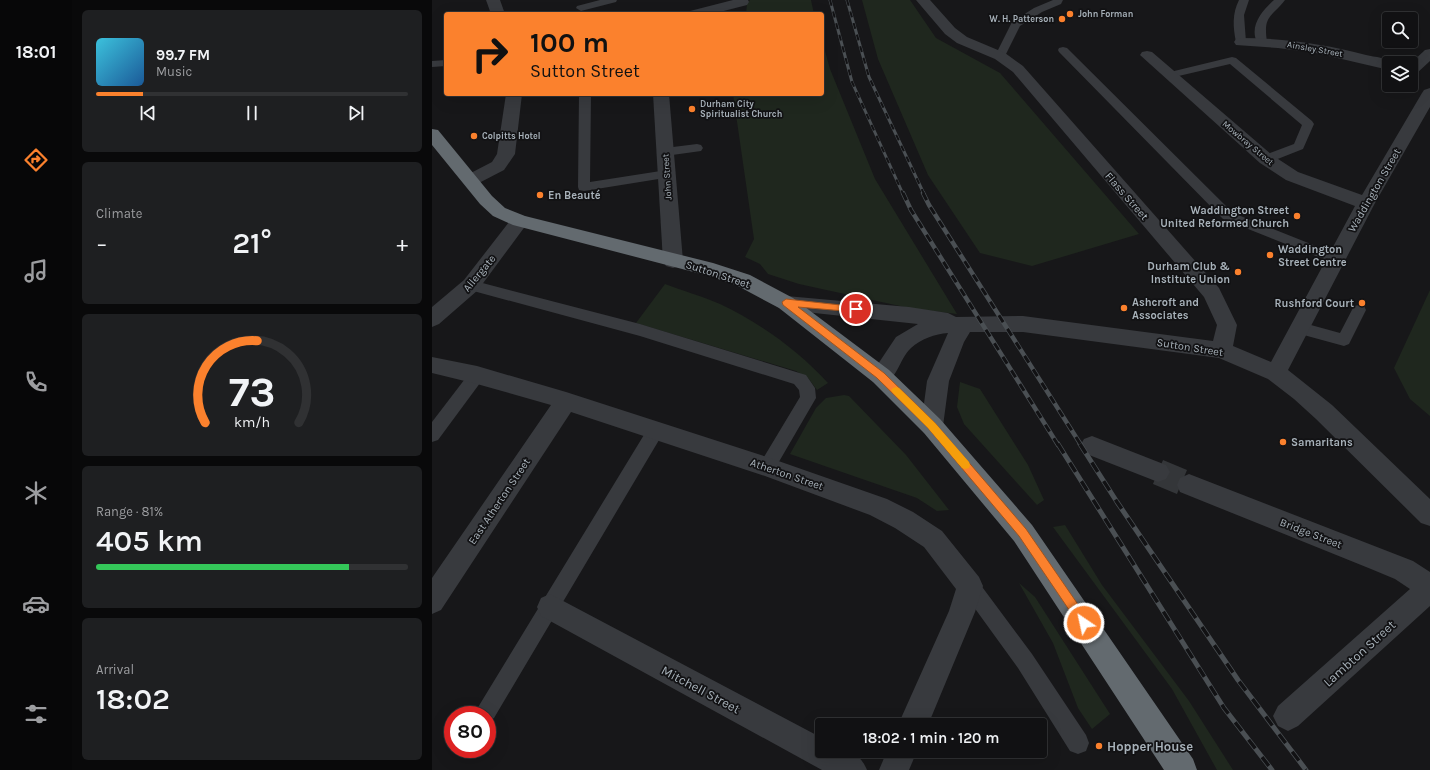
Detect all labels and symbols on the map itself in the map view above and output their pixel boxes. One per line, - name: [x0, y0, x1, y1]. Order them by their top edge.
- marker: John Forman: [1065, 9, 1075, 19]
- place label: John Forman: [1078, 9, 1133, 19]
- place label: W. H. Patterson: [989, 14, 1054, 24]
- marker: W. H. Patterson: [1057, 14, 1067, 24]
- street label: Ainsley Street: [1286, 39, 1344, 59]
- place label: Durham City Spiritualist Church: [700, 99, 782, 119]
- marker: Durham City Spiritualist Church: [687, 104, 697, 114]
- street label: Mowbray Street: [1220, 119, 1276, 168]
- marker: Colpitts Hotel: [469, 131, 479, 141]
- place label: Colpitts Hotel: [482, 131, 541, 141]
- street label: Waddington Street: [1345, 146, 1404, 234]
- street label: John Street: [660, 153, 674, 200]
- street label: Flass Street: [1102, 170, 1151, 223]
- place label: En Beauté: [548, 189, 601, 202]
- marker: En Beauté: [535, 190, 545, 200]
- place label: Waddington Street United Reformed Church: [1160, 204, 1290, 230]
- marker: Waddington Street United Reformed Church: [1292, 211, 1302, 221]
- place label: Waddington Street Centre: [1278, 243, 1347, 269]
- marker: Waddington Street Centre: [1265, 250, 1275, 260]
- street label: Allergate: [460, 252, 499, 294]
- street label: Sutton Street: [684, 258, 752, 291]
- place label: Durham Club & Institute Union: [1147, 260, 1230, 286]
- marker: Durham Club & Institute Union: [1233, 267, 1243, 277]
- pin: [839, 292, 873, 326]
- place label: Ashcroft and Associates: [1132, 296, 1199, 322]
- place label: Rushford Court: [1274, 297, 1355, 310]
- marker: Rushford Court: [1357, 298, 1367, 308]
- marker: Ashcroft and Associates: [1119, 303, 1129, 313]
- street label: Sutton Street: [1156, 336, 1224, 359]
- place label: Samaritans: [1291, 436, 1353, 449]
- marker: Samaritans: [1278, 437, 1288, 447]
- street label: East Atherton Street: [466, 456, 533, 547]
- street label: Atherton Street: [749, 456, 825, 493]
- street label: Bridge Street: [1278, 516, 1344, 551]
- position arrow: [1063, 602, 1105, 644]
- street label: Lambton Street: [1320, 617, 1399, 690]
- street label: Mitchell Street: [659, 662, 743, 717]
- speed limit sign: 80: [444, 706, 496, 758]
- place label: Hopper House: [1107, 739, 1193, 754]
- marker: Hopper House: [1094, 741, 1104, 751]

